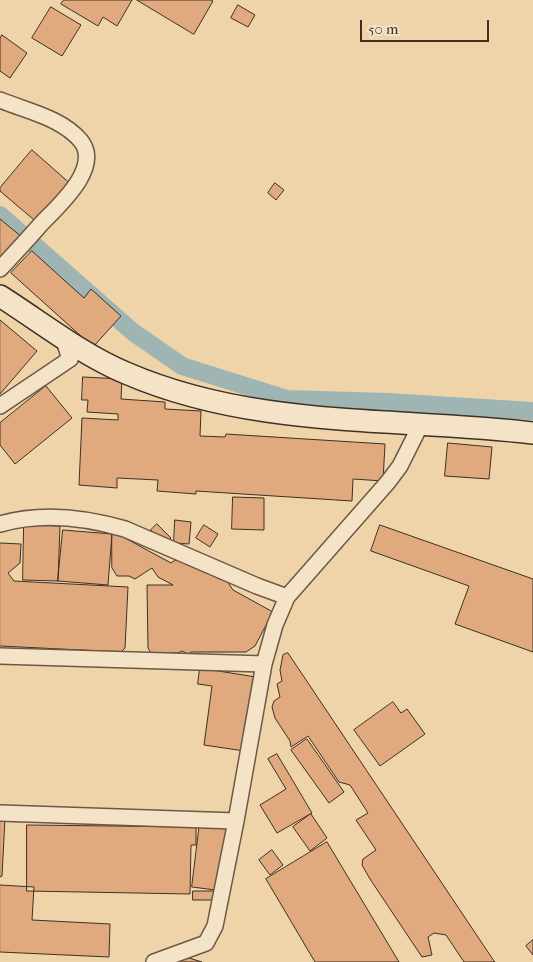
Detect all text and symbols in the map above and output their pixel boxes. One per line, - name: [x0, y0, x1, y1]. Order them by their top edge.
- scale bar: [363, 10, 492, 42]
- text: 50 m: [368, 20, 398, 38]

